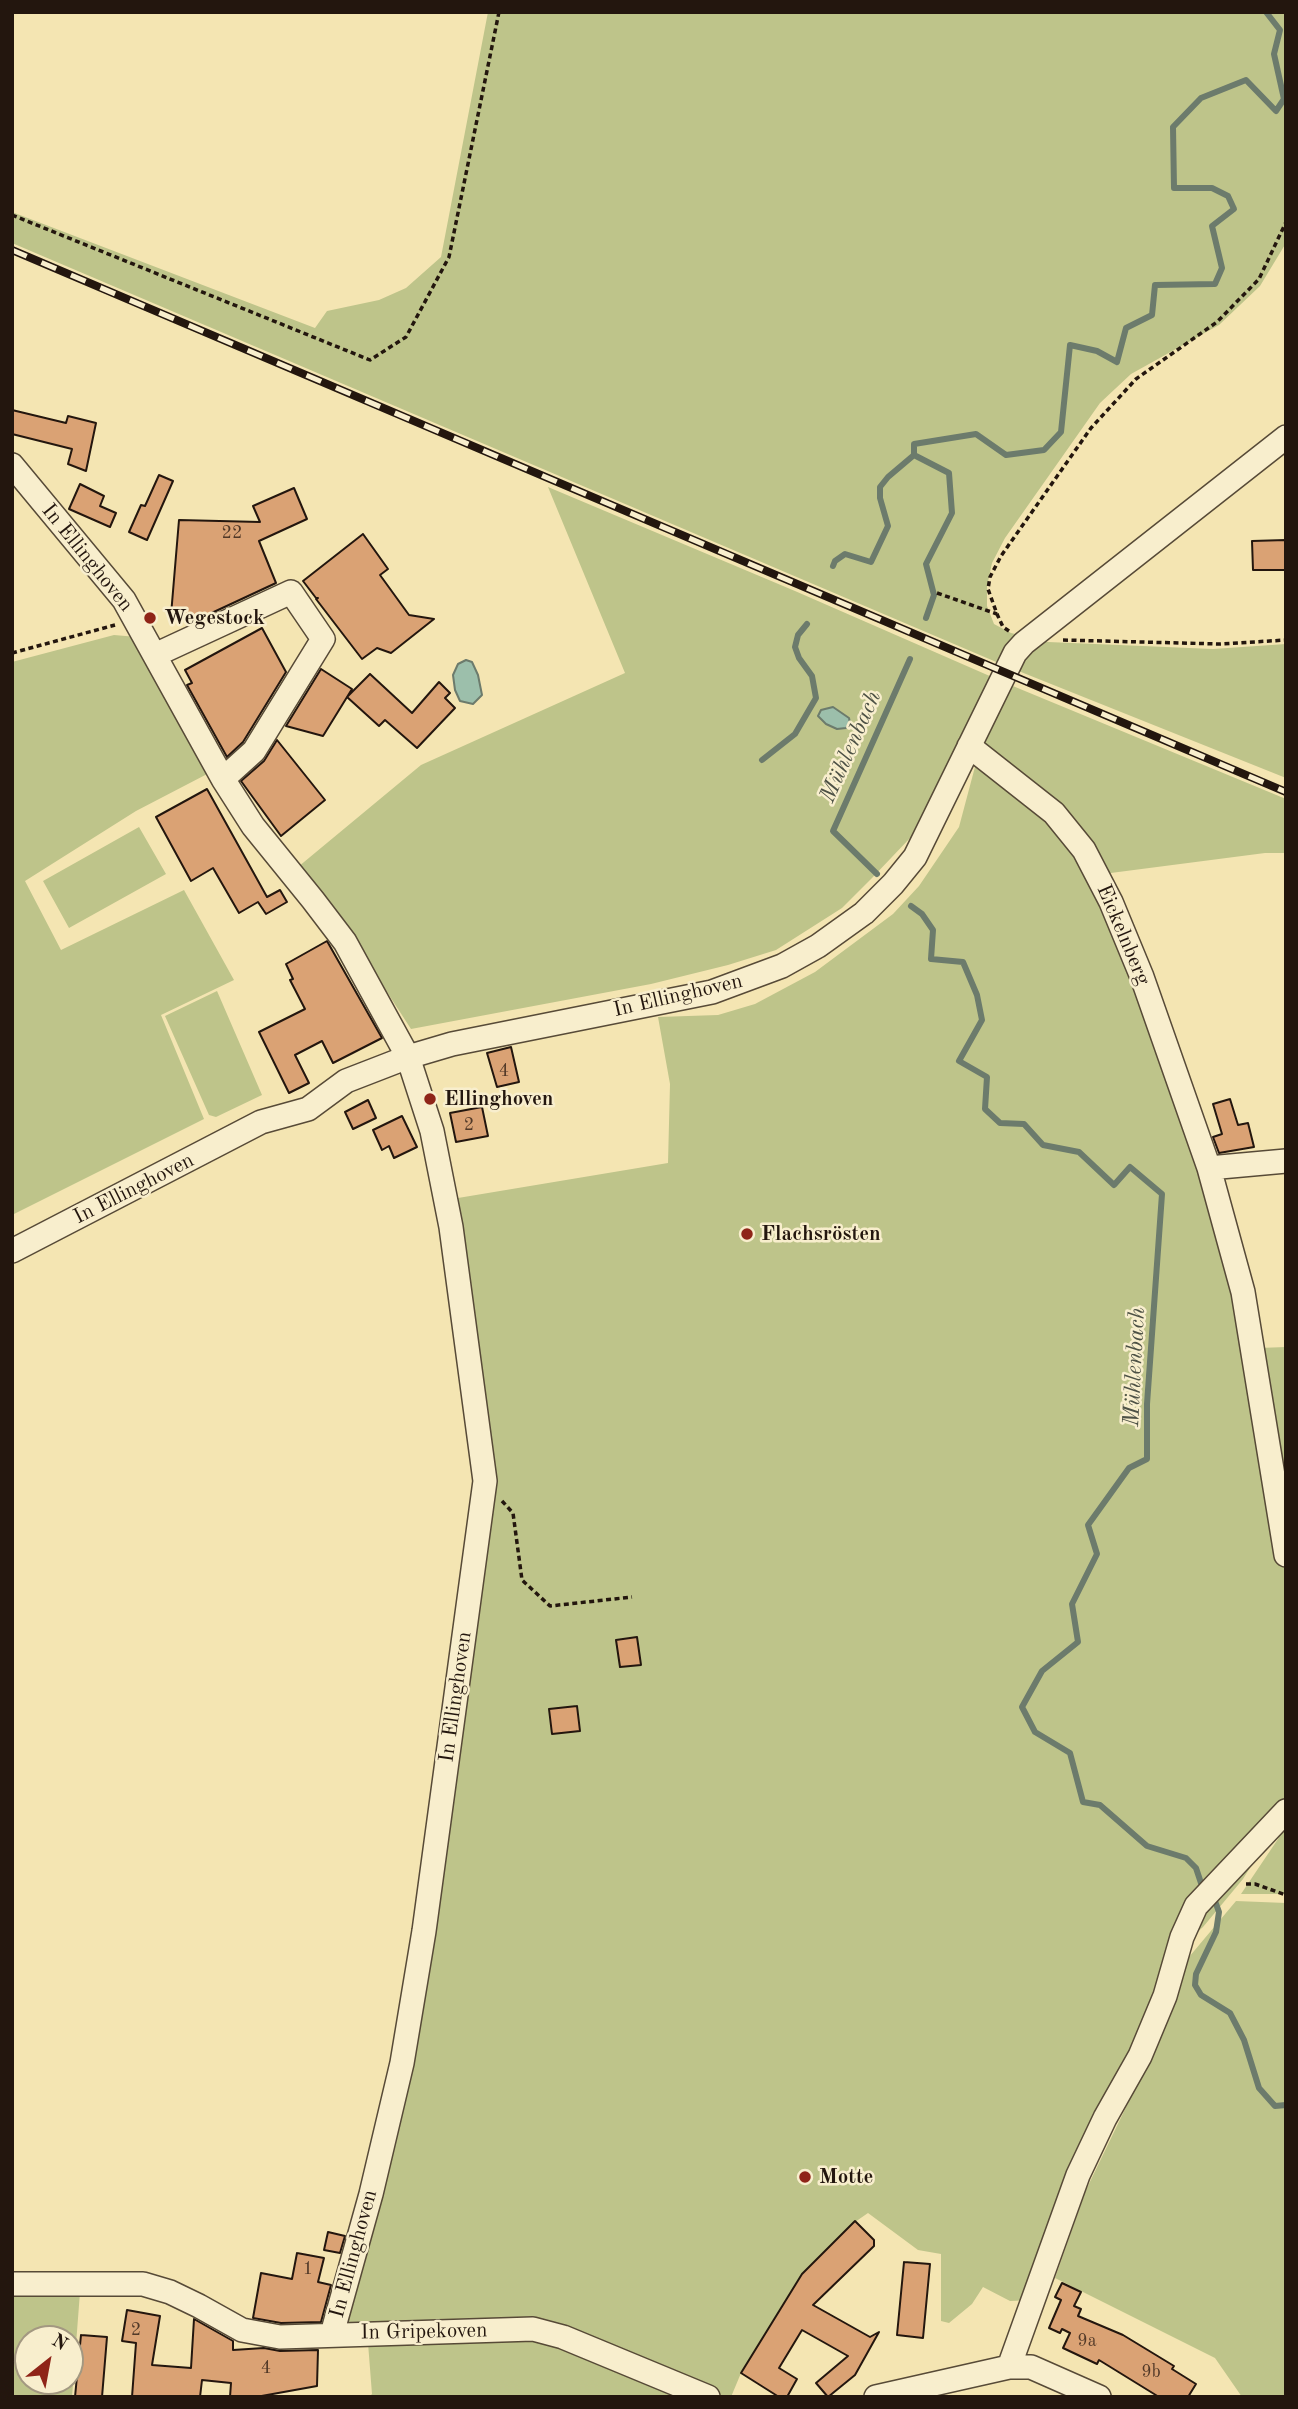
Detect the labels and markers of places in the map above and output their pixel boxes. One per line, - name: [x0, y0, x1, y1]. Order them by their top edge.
- place label: Wegestock: [164, 605, 265, 631]
- marker: Wegestock: [142, 610, 158, 626]
- place label: Ellinghoven: [444, 1086, 553, 1112]
- marker: Ellinghoven: [422, 1091, 438, 1107]
- place label: Flachsrösten: [761, 1221, 881, 1247]
- marker: Flachsrösten: [739, 1226, 755, 1242]
- place label: Motte: [819, 2164, 873, 2190]
- marker: Motte: [797, 2169, 813, 2185]

